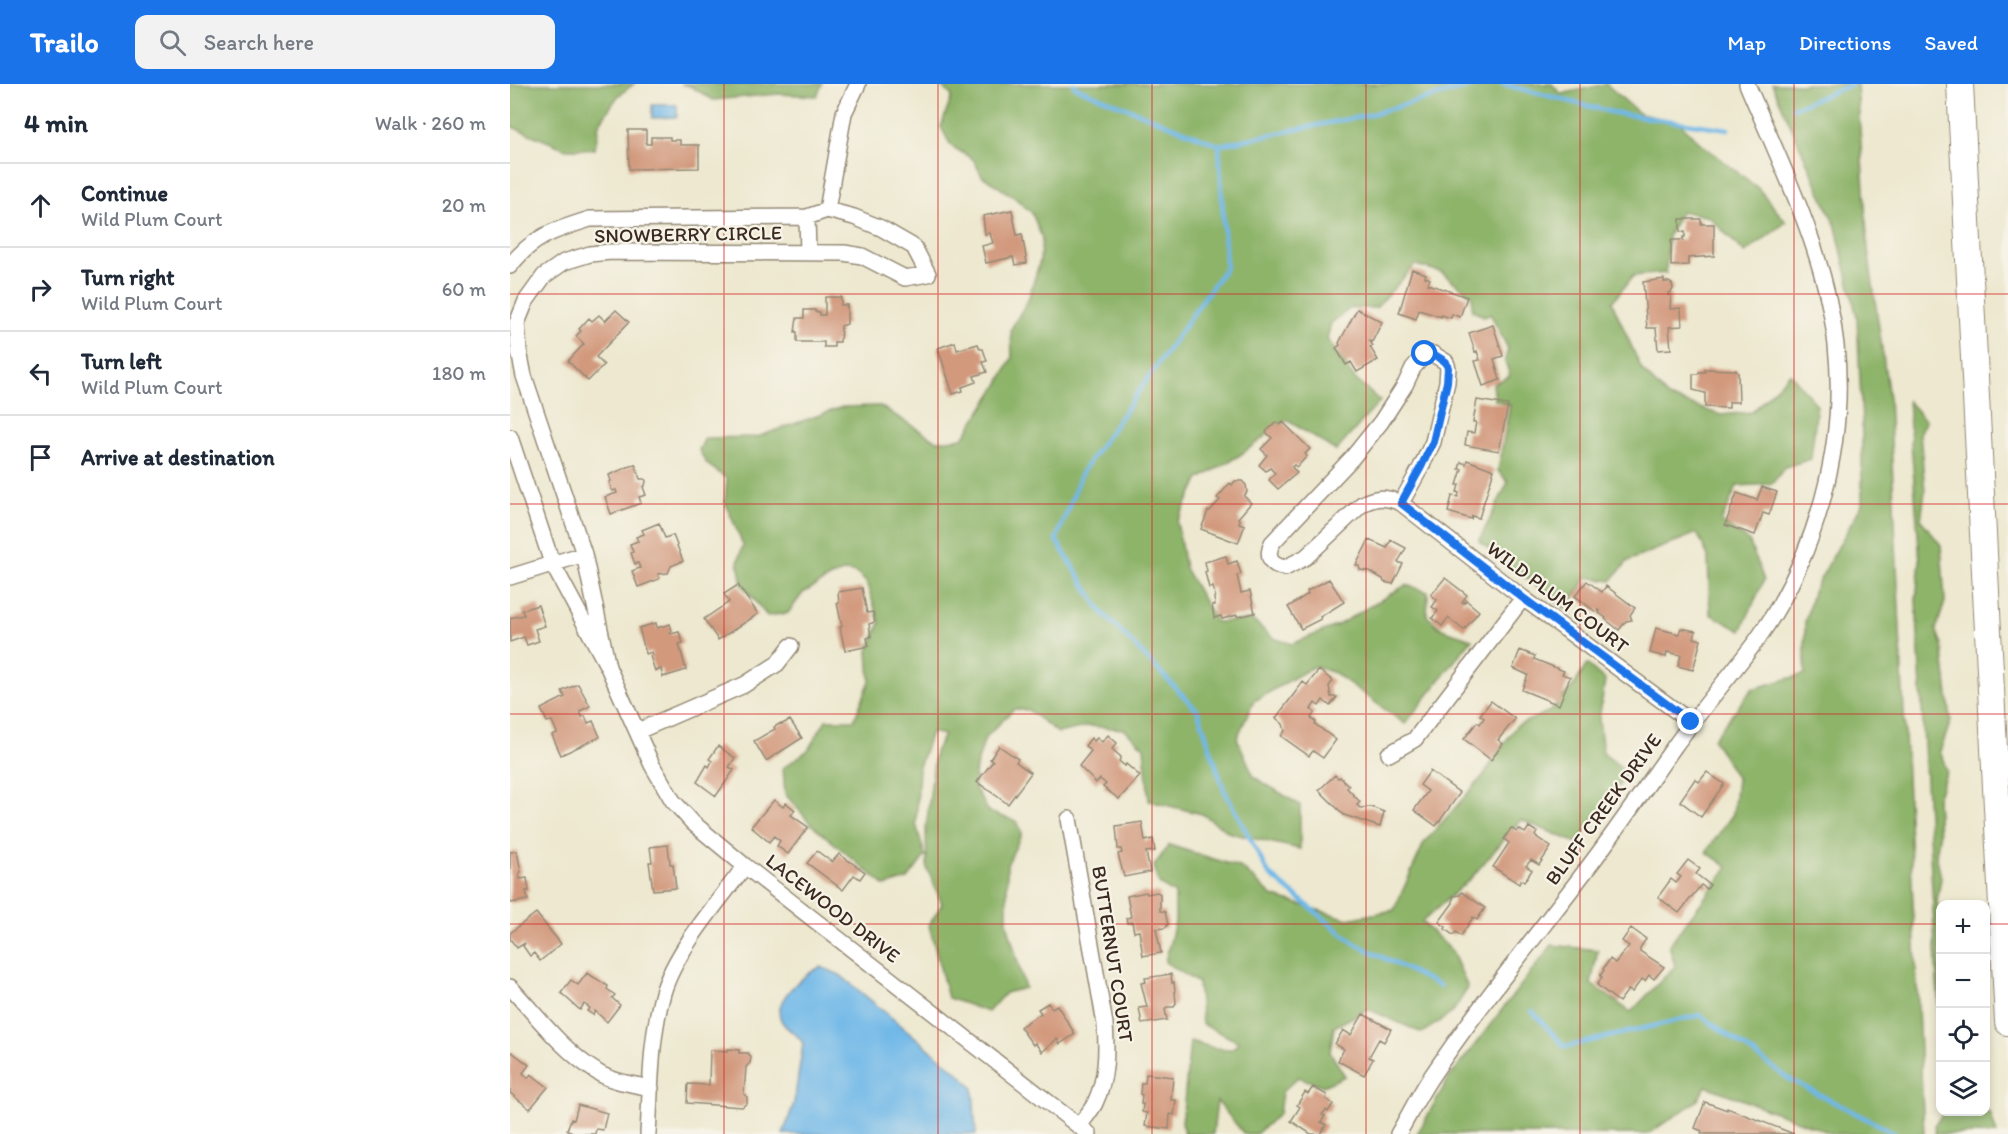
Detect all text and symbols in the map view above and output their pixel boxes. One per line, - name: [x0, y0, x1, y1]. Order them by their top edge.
- search box: [135, 15, 555, 69]
- text: Trailo: [30, 25, 99, 59]
- icon: search: [156, 26, 189, 59]
- text: Search here: [204, 29, 314, 56]
- text: Map: [1728, 30, 1766, 55]
- text: Directions: [1799, 30, 1891, 55]
- text: Saved: [1924, 30, 1978, 55]
- text: 4 min: [24, 107, 88, 139]
- text: Walk · 260 m: [375, 111, 486, 135]
- text: Continue: [81, 180, 168, 207]
- icon: ahead: [24, 189, 57, 222]
- text: 20 m: [442, 193, 486, 217]
- text: Wild Plum Court: [81, 207, 223, 231]
- street label: SNOWBERRY CIRCLE: [594, 220, 782, 248]
- text: Turn right: [81, 264, 175, 291]
- icon: right: [24, 273, 57, 306]
- text: 60 m: [442, 277, 486, 301]
- text: Wild Plum Court: [81, 291, 223, 315]
- route start: [1411, 340, 1437, 366]
- text: Turn left: [81, 348, 162, 375]
- icon: left: [24, 357, 57, 390]
- text: 180 m: [432, 361, 486, 385]
- text: Wild Plum Court: [81, 375, 223, 399]
- icon: arrive: [24, 441, 57, 474]
- text: Arrive at destination: [81, 444, 275, 471]
- street label: WILD PLUM COURT: [1482, 536, 1634, 658]
- route end: [1677, 708, 1703, 734]
- street label: BLUFF CREEK DRIVE: [1540, 729, 1666, 889]
- street label: LACEWOOD DRIVE: [761, 848, 905, 968]
- street label: BUTTERNUT COURT: [1087, 864, 1139, 1044]
- map controls: [1936, 900, 1990, 1116]
- button: +: [1936, 900, 1990, 954]
- button: −: [1936, 954, 1990, 1008]
- button: locate: [1936, 1008, 1990, 1062]
- button: layers: [1936, 1062, 1990, 1116]

